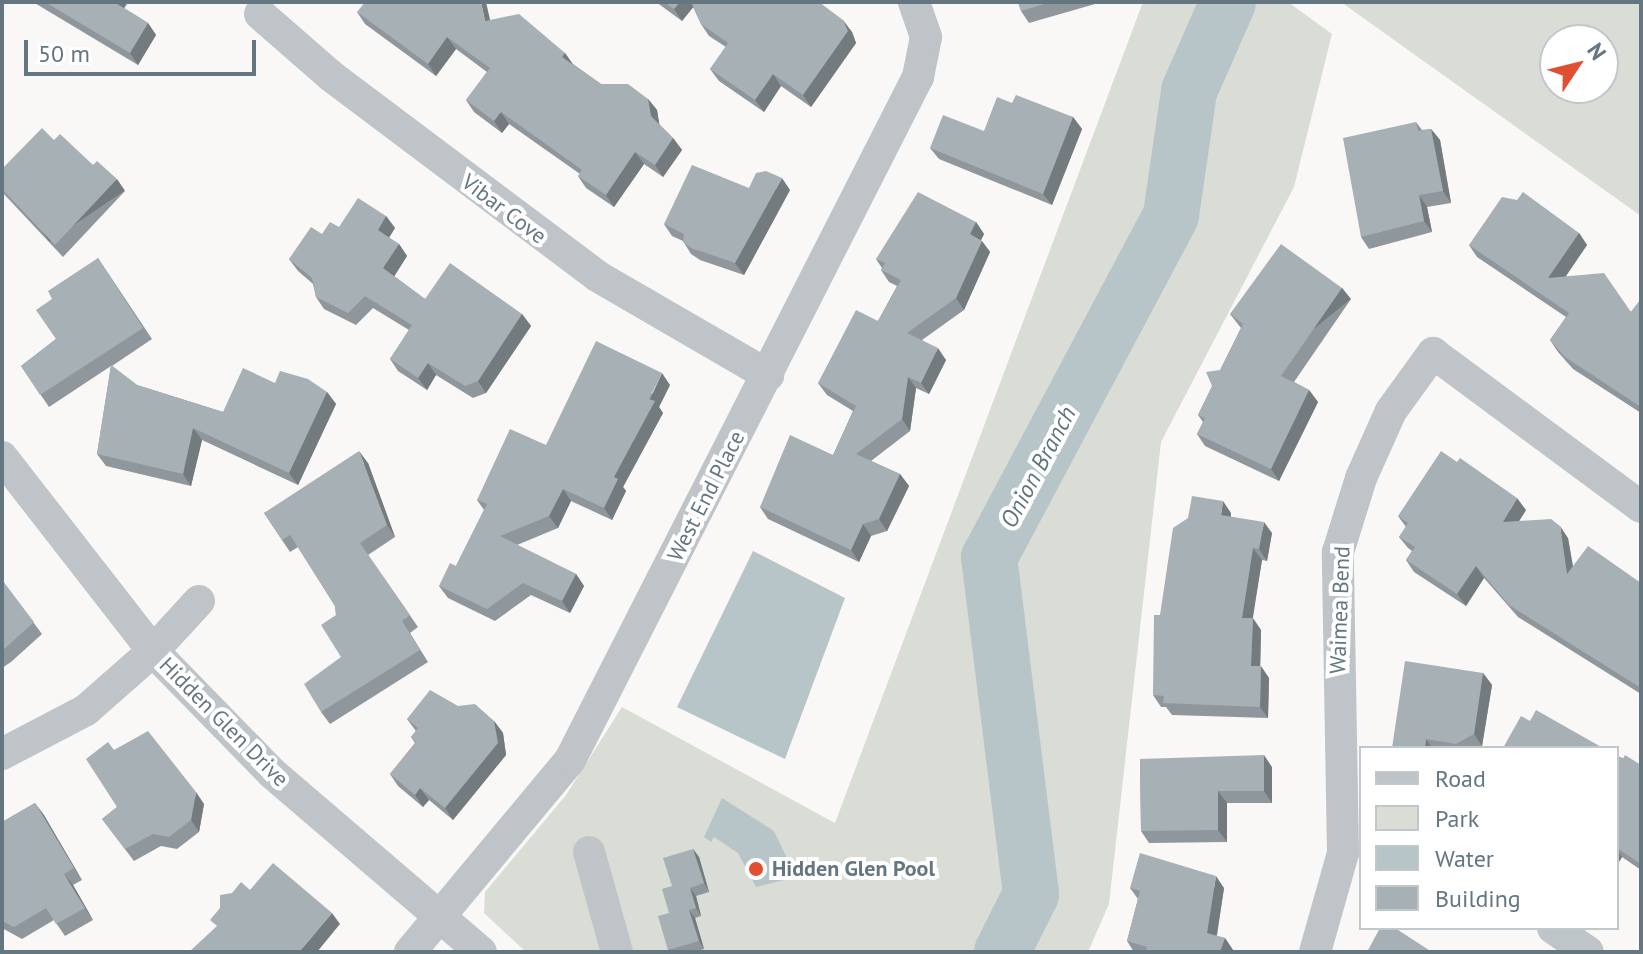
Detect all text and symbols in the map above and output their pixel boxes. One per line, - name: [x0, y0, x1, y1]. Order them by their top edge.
- scale bar: [28, 24, 260, 74]
- north arrow: [1539, 24, 1619, 104]
- text: N: [1581, 37, 1613, 65]
- text: 50 m: [38, 38, 90, 69]
- street label: Vibar Cove: [456, 169, 552, 249]
- water label: Onion Branch: [994, 401, 1082, 533]
- street label: West End Place: [662, 426, 750, 566]
- street label: Waimea Bend: [1325, 546, 1355, 674]
- street label: Hidden Glen Drive: [154, 652, 294, 792]
- legend: [1359, 746, 1619, 930]
- text: Road: [1435, 763, 1486, 794]
- text: Park: [1435, 803, 1479, 834]
- text: Water: [1435, 843, 1494, 874]
- place label: Hidden Glen Pool: [772, 856, 935, 882]
- marker: Hidden Glen Pool: [747, 860, 765, 878]
- text: Building: [1435, 883, 1521, 914]

